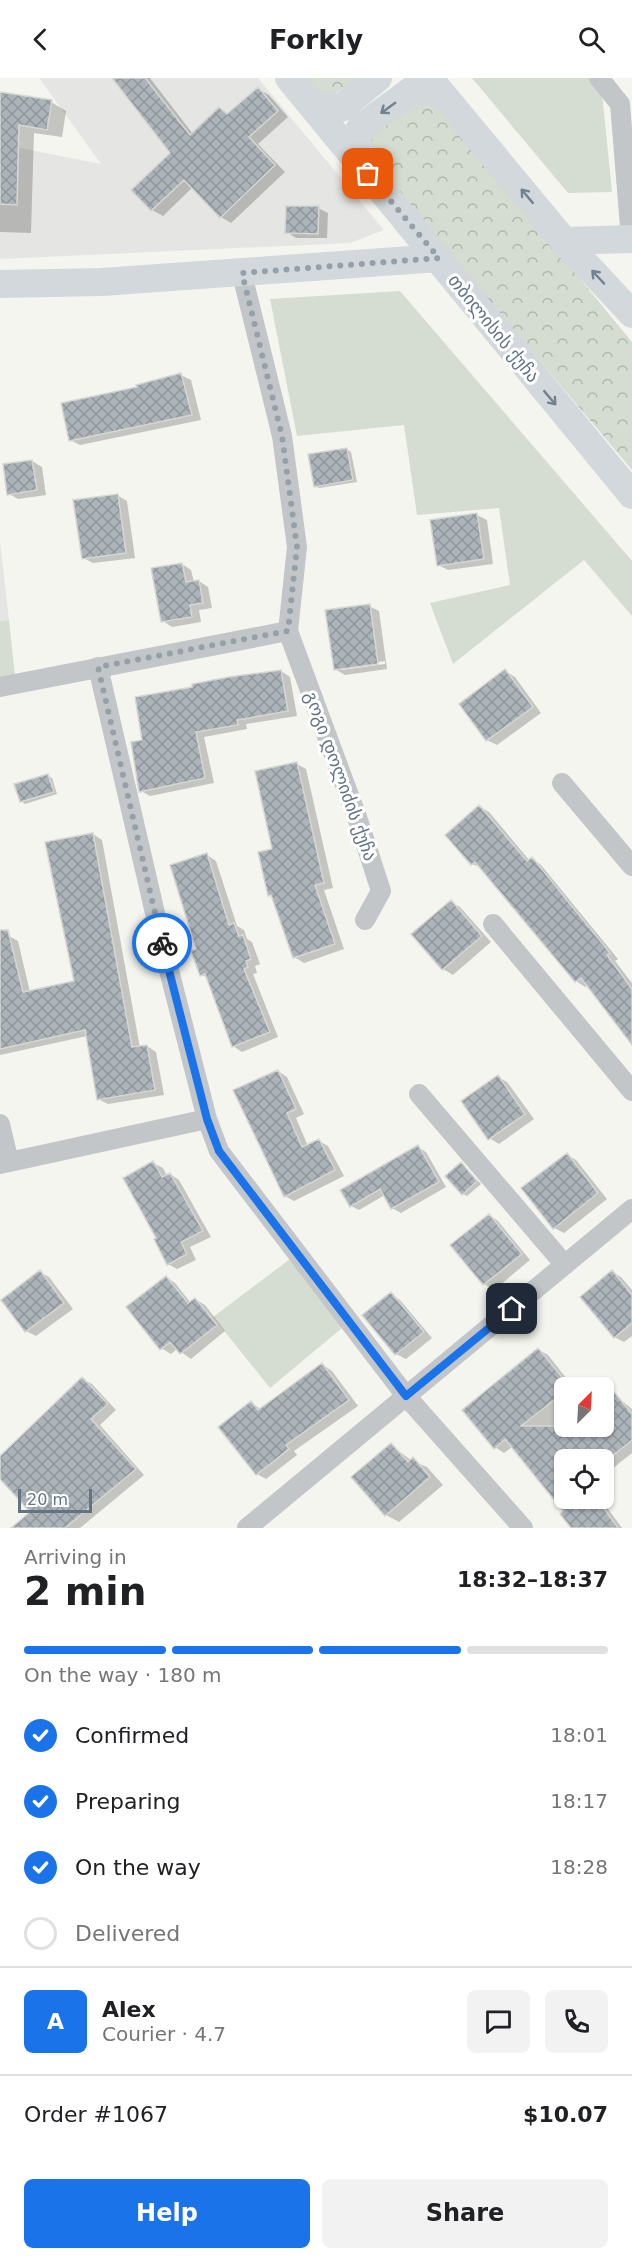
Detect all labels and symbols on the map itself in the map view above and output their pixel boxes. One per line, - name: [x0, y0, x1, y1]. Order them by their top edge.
- one-way arrow: [380, 101, 396, 114]
- pin: [342, 148, 393, 199]
- one-way arrow: [520, 188, 533, 204]
- street label: თბილისის ქუჩა: [444, 270, 544, 386]
- one-way arrow: [591, 270, 605, 285]
- one-way arrow: [543, 389, 556, 405]
- street label: გოგი დოლიძის ქუჩა: [301, 689, 381, 863]
- courier: [132, 913, 192, 973]
- pin: [486, 1283, 537, 1334]
- north arrow: [554, 1377, 614, 1437]
- scale bar: [18, 1486, 92, 1514]

